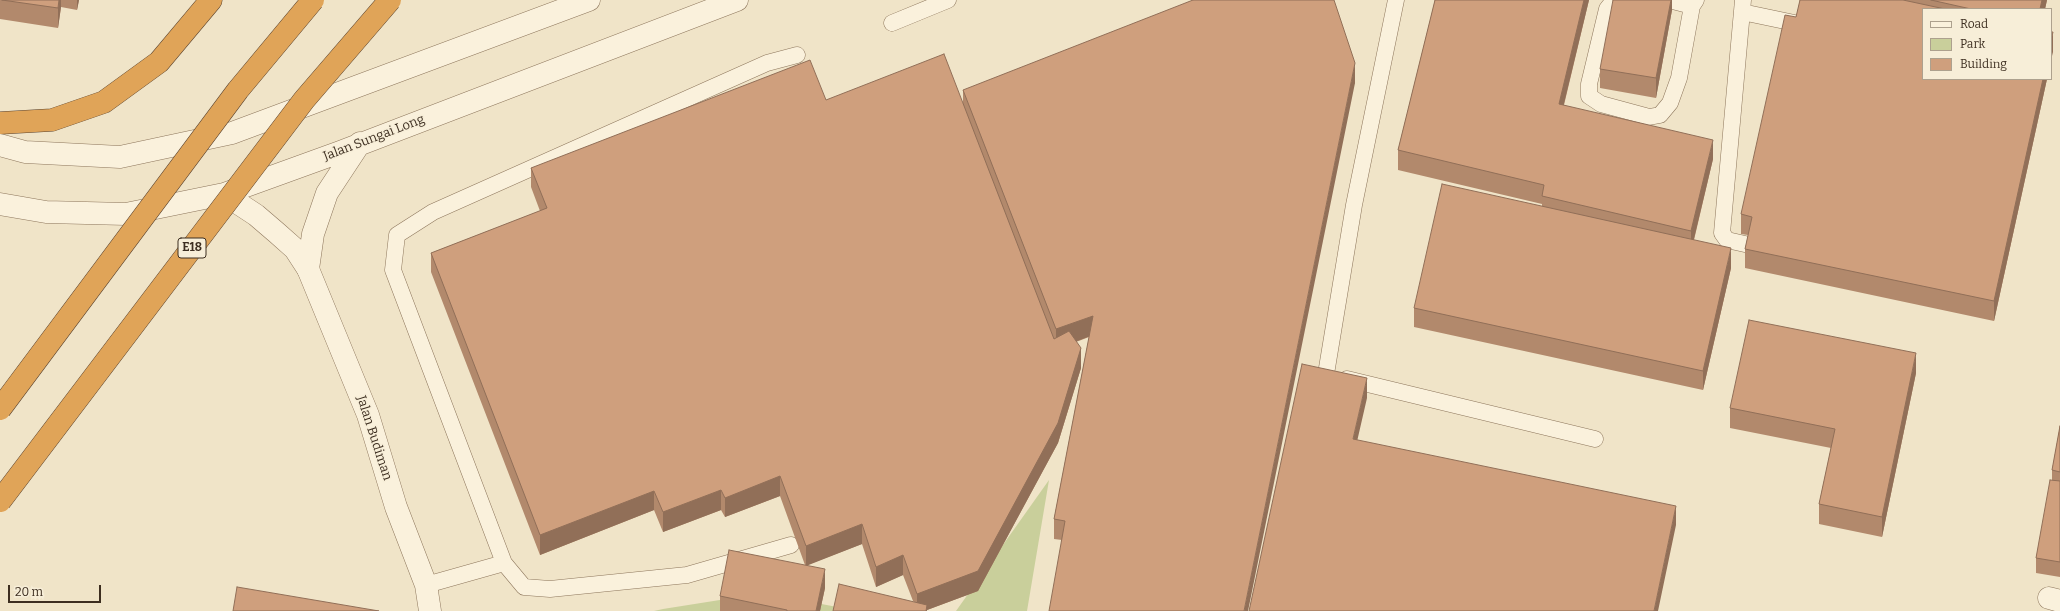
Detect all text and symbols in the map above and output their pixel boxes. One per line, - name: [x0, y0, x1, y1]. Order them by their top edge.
- legend: [1922, 8, 2052, 80]
- text: Road: [1960, 17, 1988, 31]
- text: Park: [1960, 37, 1985, 51]
- text: Building: [1960, 57, 2007, 71]
- street label: Jalan Sungai Long: [321, 112, 427, 164]
- road number: E18: [178, 238, 206, 258]
- street label: Jalan Budiman: [353, 394, 395, 482]
- scale bar: [10, 577, 103, 603]
- text: 20 m: [15, 585, 43, 599]

